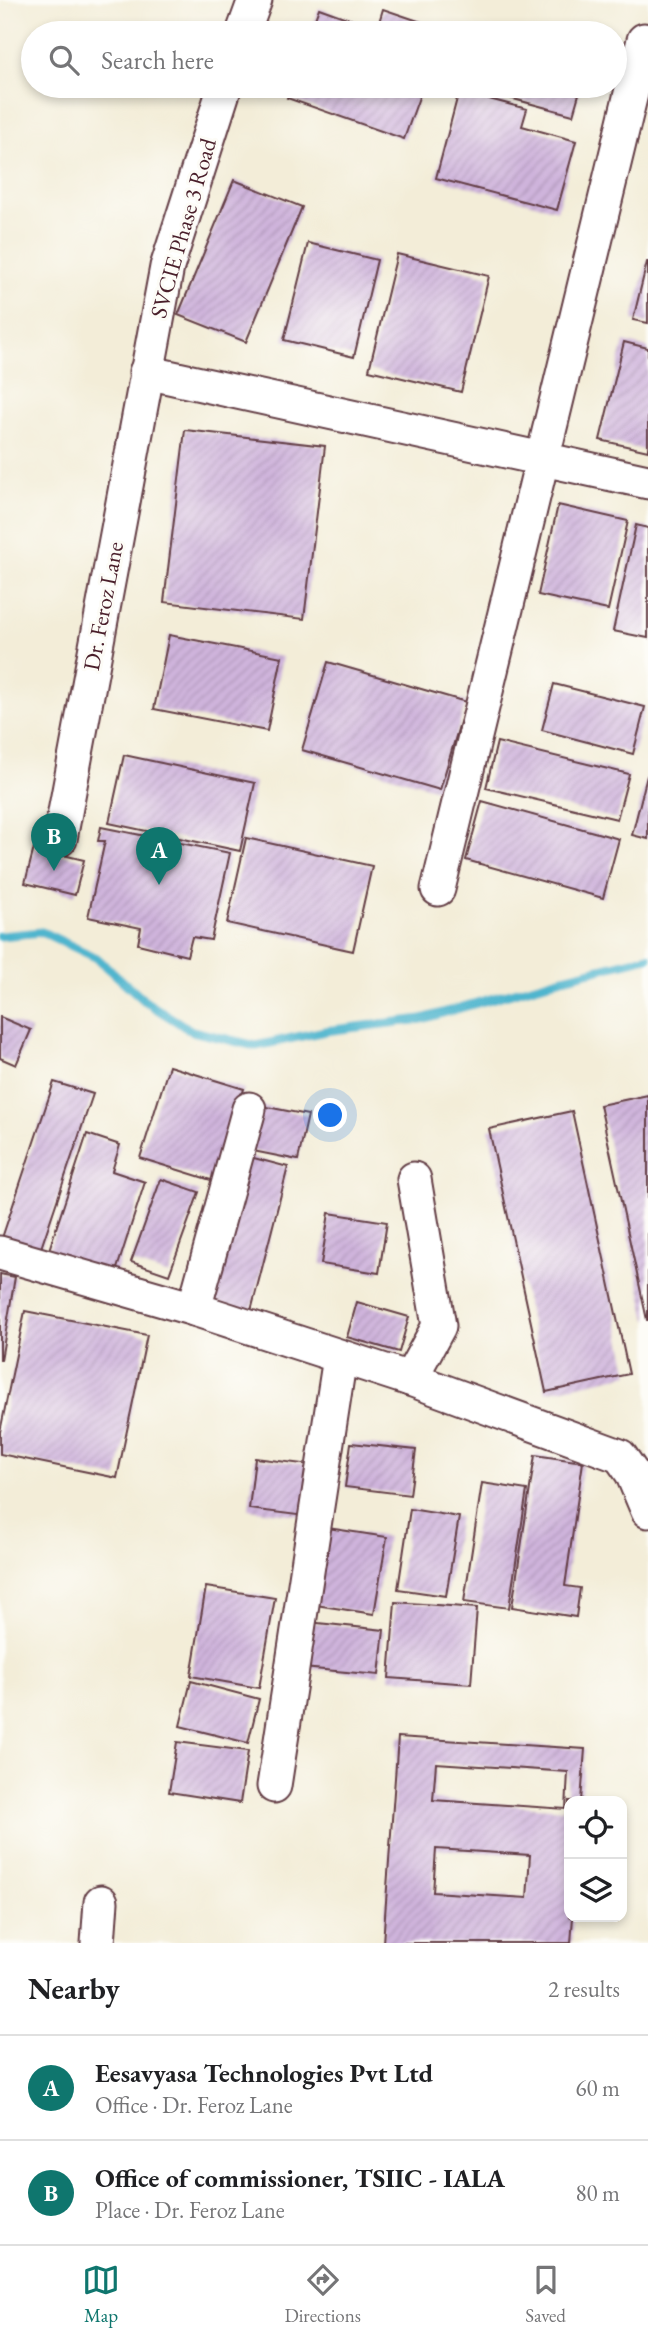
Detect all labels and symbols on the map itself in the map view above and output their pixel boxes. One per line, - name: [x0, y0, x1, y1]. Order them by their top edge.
- street label: SVCIE Phase 3 Road: [143, 134, 223, 321]
- street label: Dr. Feroz Lane: [76, 539, 130, 673]
- pin: B: [31, 813, 77, 871]
- pin: A: [136, 827, 182, 885]
- your location: [313, 1098, 347, 1132]

